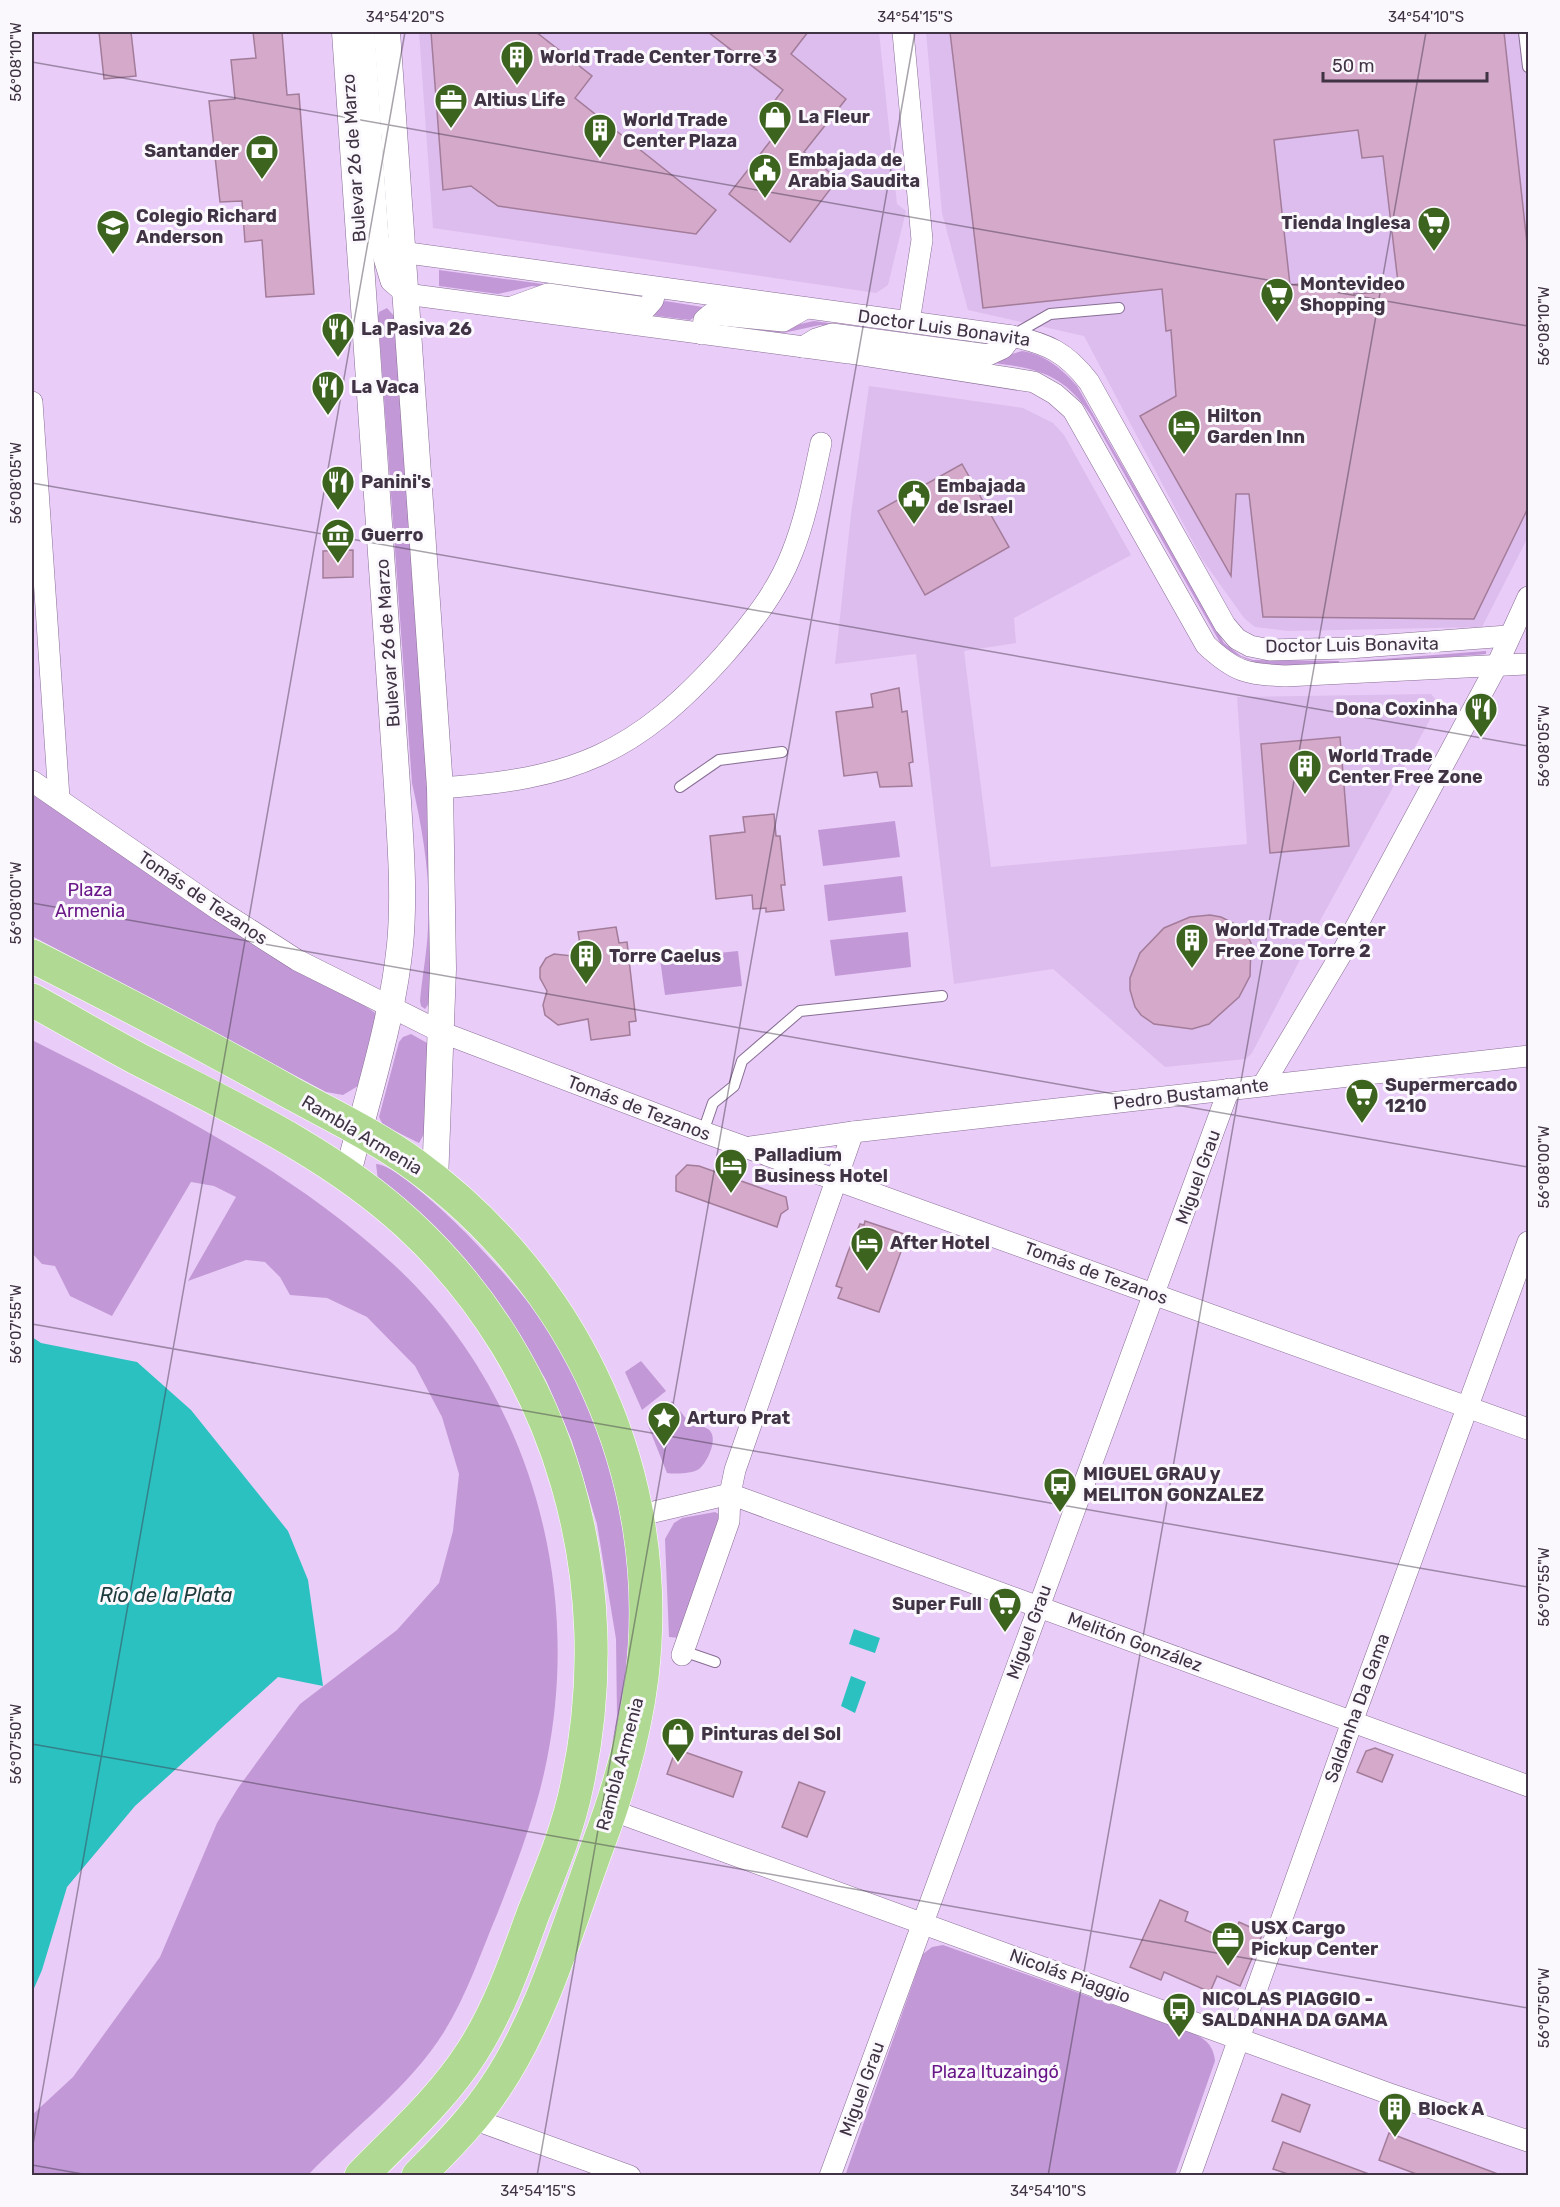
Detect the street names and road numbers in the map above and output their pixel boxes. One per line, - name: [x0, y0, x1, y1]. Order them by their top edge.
- street label: Bulevar 26 de Marzo: [337, 73, 371, 243]
- street label: Doctor Luis Bonavita: [856, 305, 1032, 351]
- street label: Bulevar 26 de Marzo: [371, 558, 405, 728]
- street label: Doctor Luis Bonavita: [1265, 632, 1439, 658]
- street label: Tomás de Tezanos: [134, 846, 272, 950]
- street label: Tomás de Tezanos: [564, 1071, 714, 1145]
- street label: Pedro Bustamante: [1112, 1074, 1270, 1114]
- street label: Rambla Armenia: [298, 1090, 426, 1180]
- street label: Miguel Grau: [1171, 1127, 1225, 1227]
- street label: Tomás de Tezanos: [1021, 1237, 1171, 1309]
- street label: Miguel Grau: [1002, 1582, 1056, 1682]
- street label: Melitón González: [1065, 1607, 1205, 1677]
- street label: Saldanha Da Gama: [1320, 1630, 1394, 1786]
- street label: Rambla Armenia: [592, 1695, 648, 1833]
- street label: Nicolás Piaggio: [1007, 1944, 1133, 2008]
- street label: Miguel Grau: [835, 2039, 889, 2139]

